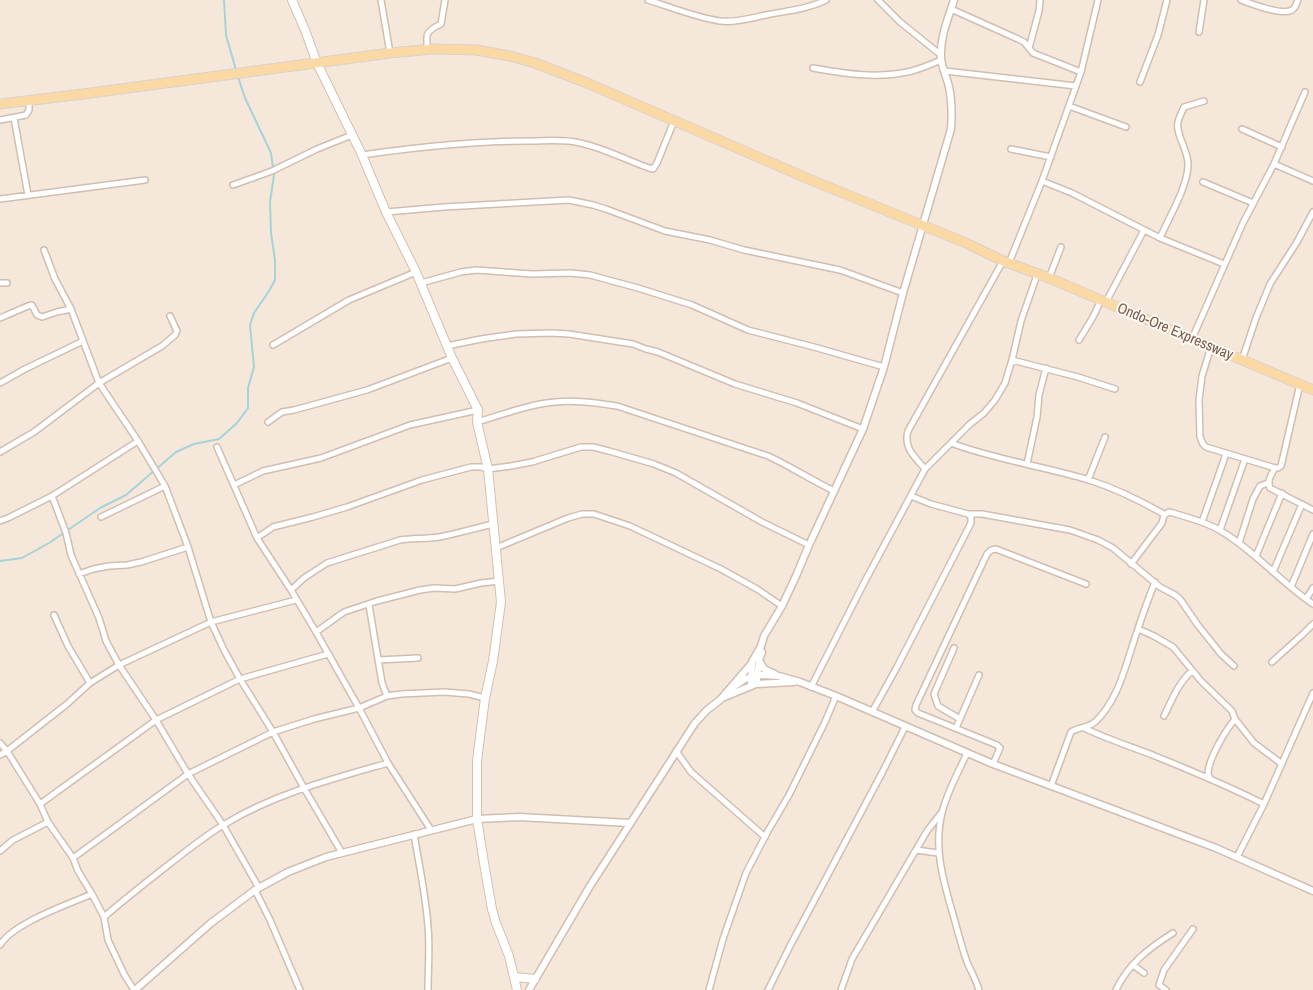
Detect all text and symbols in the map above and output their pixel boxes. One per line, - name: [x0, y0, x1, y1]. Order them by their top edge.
- street label: Ondo-Ore Expressway: [1114, 299, 1236, 365]

